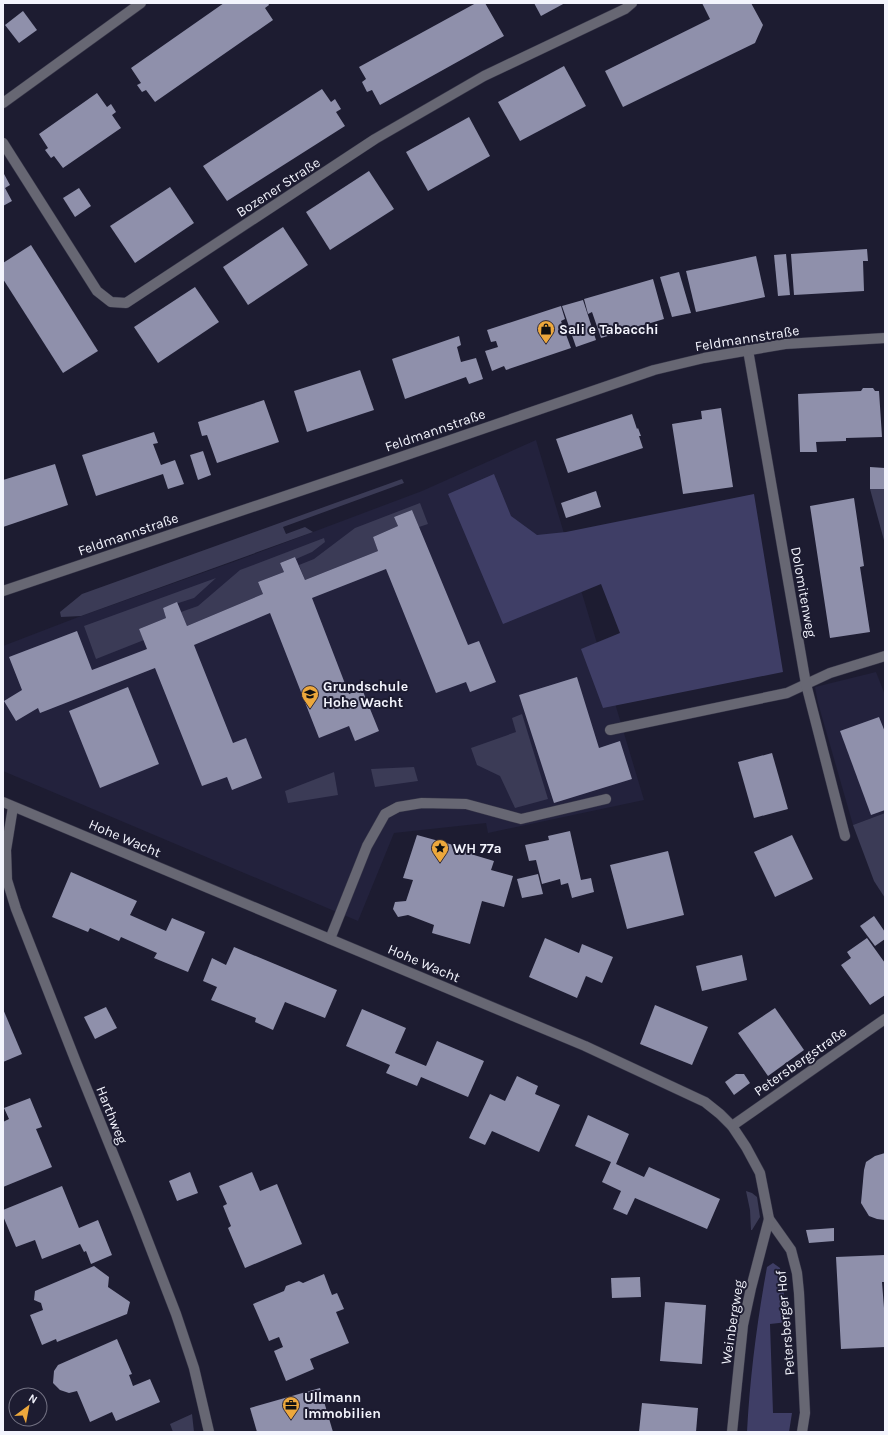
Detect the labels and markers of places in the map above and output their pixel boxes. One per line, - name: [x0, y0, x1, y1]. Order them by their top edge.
- shop icon: Sali e Tabacchi: [536, 319, 556, 344]
- place label: Sali e Tabacchi: [559, 321, 659, 338]
- place label: Grundschule Hohe Wacht: [323, 678, 408, 711]
- school or university icon: Grundschule Hohe Wacht: [300, 684, 320, 709]
- place icon: WH 77a: [430, 838, 450, 863]
- place label: WH 77a: [453, 840, 502, 857]
- place label: Ullmann Immobilien: [304, 1389, 381, 1422]
- office icon: Ullmann Immobilien: [281, 1395, 301, 1420]

